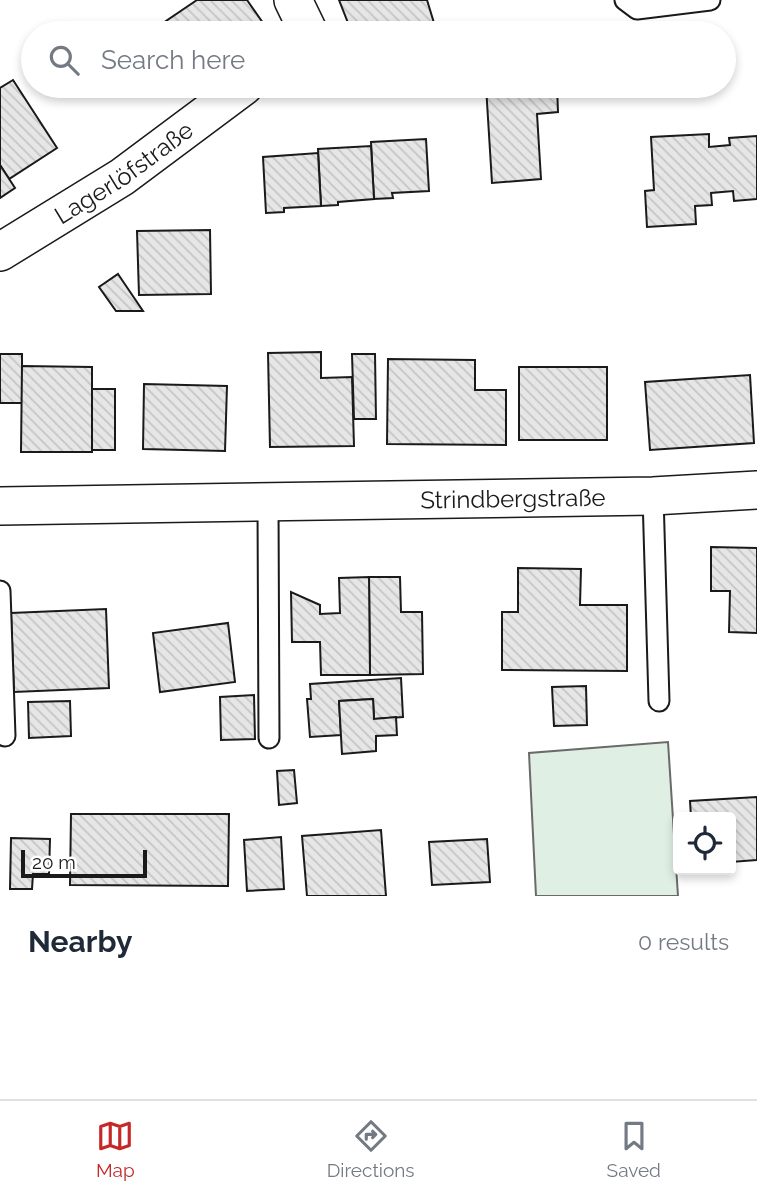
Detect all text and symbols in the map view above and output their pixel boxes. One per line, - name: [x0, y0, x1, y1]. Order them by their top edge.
- search box: [21, 21, 736, 98]
- icon: search: [45, 41, 83, 79]
- text: Search here: [101, 45, 245, 75]
- street label: Lagerlöfstraße: [49, 115, 198, 230]
- street label: Strindbergstraße: [420, 482, 606, 514]
- map controls: [673, 812, 736, 875]
- button: locate: [673, 812, 736, 875]
- scale bar: [21, 847, 147, 879]
- text: 20 m: [32, 851, 76, 873]
- text: Nearby: [28, 924, 132, 959]
- text: 0 results: [638, 928, 729, 955]
- tab: Map: [96, 1117, 135, 1181]
- tab: Directions: [327, 1117, 415, 1181]
- tab: Saved: [607, 1117, 661, 1181]

